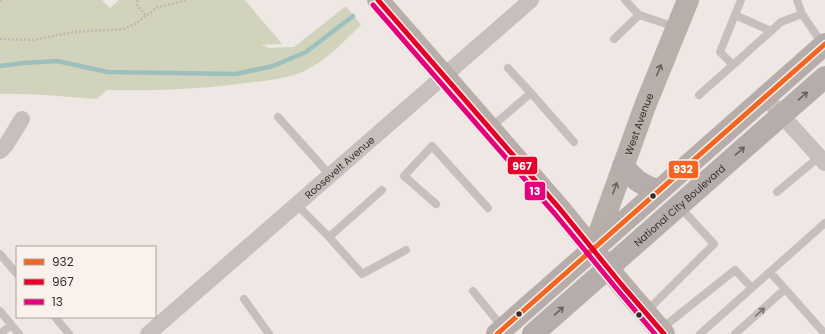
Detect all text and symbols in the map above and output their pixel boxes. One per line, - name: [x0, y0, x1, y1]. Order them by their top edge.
- one-way arrow: [656, 64, 664, 76]
- street label: West Avenue: [620, 91, 657, 157]
- one-way arrow: [798, 91, 808, 100]
- street label: Roosevelt Avenue: [301, 132, 378, 202]
- one-way arrow: [735, 147, 746, 156]
- line badge: 967: [507, 156, 538, 175]
- text: 967: [512, 158, 532, 174]
- line badge: 932: [668, 160, 699, 179]
- street label: National City Boulevard: [630, 161, 728, 250]
- text: 932: [673, 161, 693, 177]
- line badge: 13: [524, 181, 546, 201]
- one-way arrow: [612, 182, 619, 195]
- text: 13: [530, 183, 541, 199]
- unlabelled marker: [648, 191, 658, 201]
- legend: [16, 246, 156, 318]
- text: 932: [52, 253, 74, 270]
- text: 967: [52, 273, 74, 290]
- text: 13: [52, 293, 63, 310]
- one-way arrow: [554, 306, 564, 316]
- one-way arrow: [755, 307, 765, 316]
- unlabelled marker: [514, 309, 524, 319]
- unlabelled marker: [634, 310, 644, 320]

